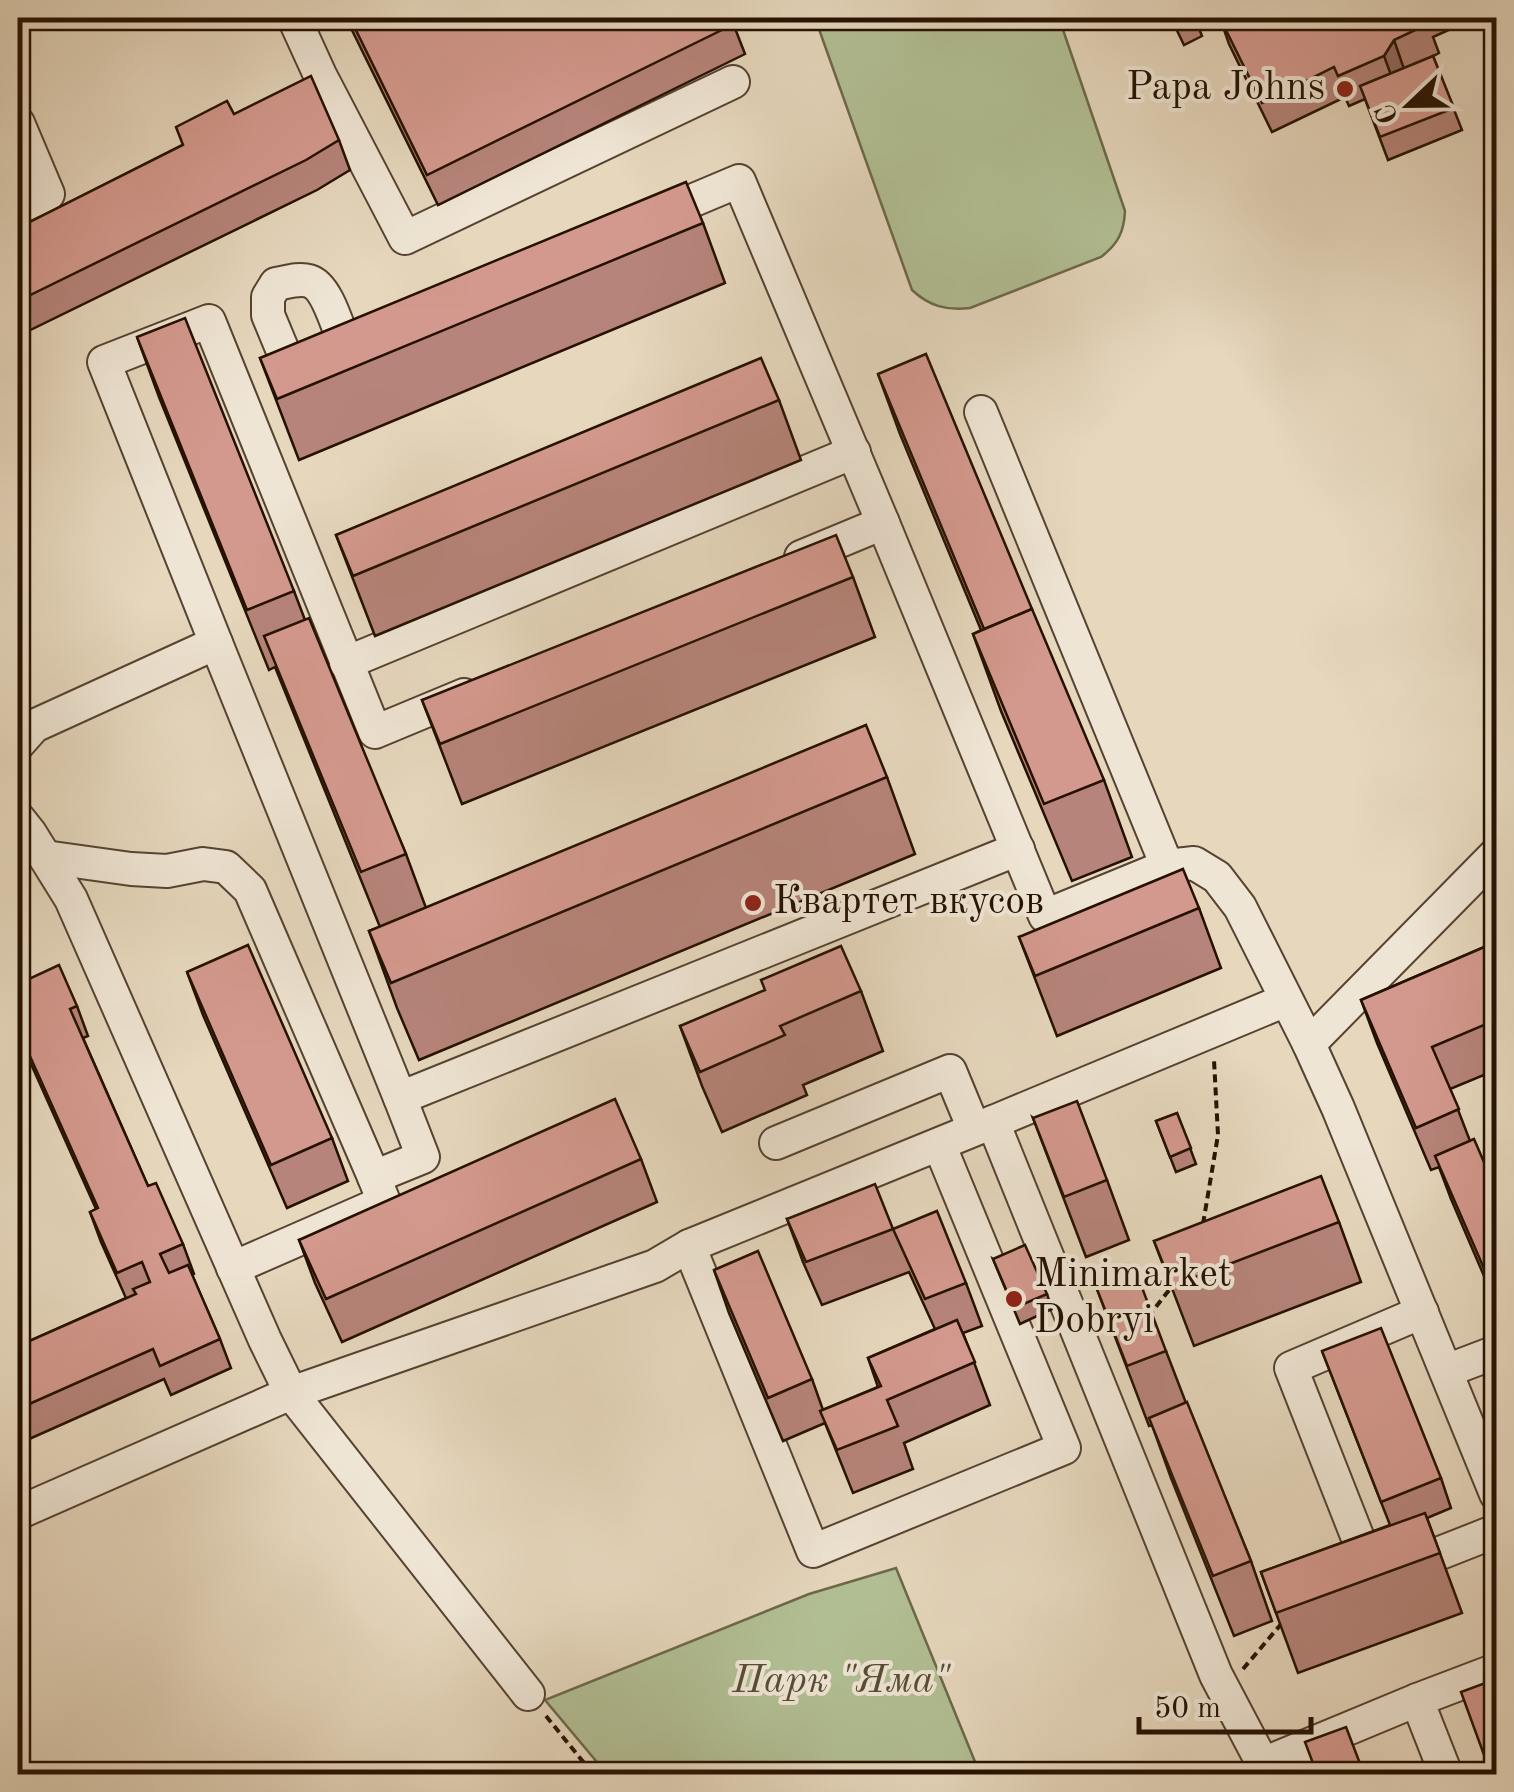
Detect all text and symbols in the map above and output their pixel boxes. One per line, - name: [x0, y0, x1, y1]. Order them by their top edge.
- north arrow: [1359, 55, 1459, 155]
- place label: Papa Johns: [1126, 69, 1325, 109]
- marker: Papa Johns: [1334, 78, 1356, 100]
- text: С: [1371, 99, 1405, 127]
- place label: Квартет вкусов: [773, 883, 1044, 923]
- marker: Квартет вкусов: [742, 892, 764, 914]
- place label: Minimarket Dobryi: [1034, 1256, 1232, 1342]
- marker: Minimarket Dobryi: [1003, 1288, 1025, 1310]
- park label: Парк "Яма": [731, 1662, 951, 1702]
- scale bar: [1139, 1672, 1312, 1734]
- text: 50 m: [1154, 1694, 1221, 1724]

